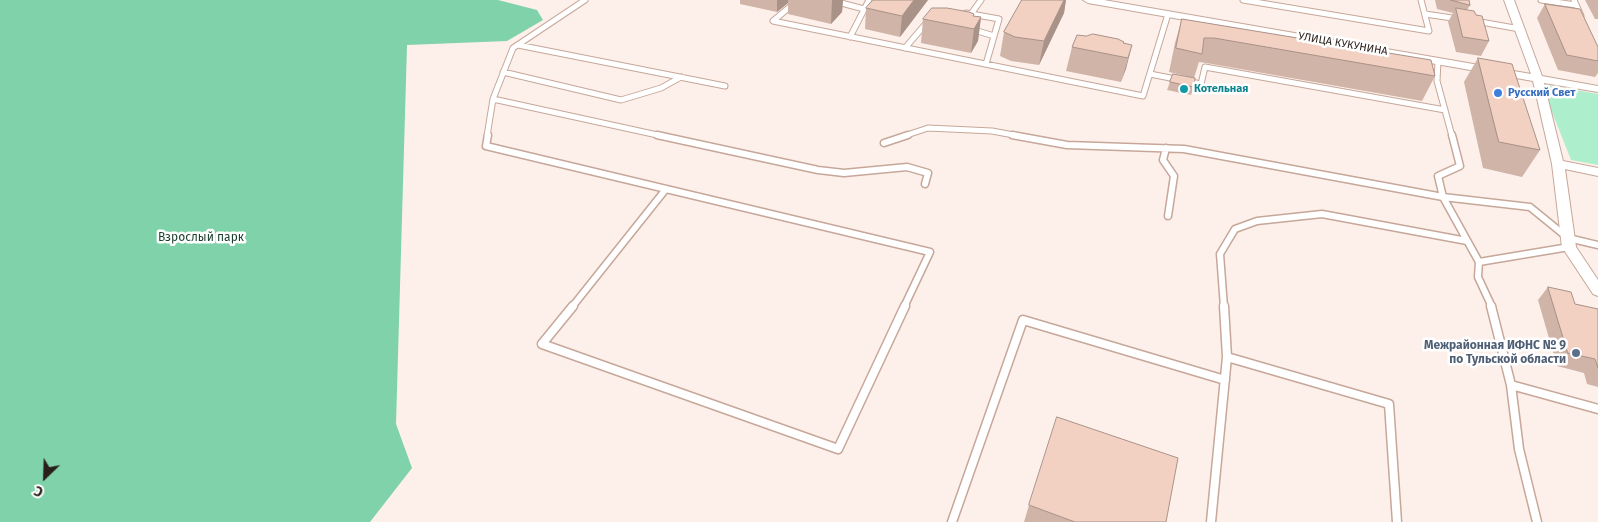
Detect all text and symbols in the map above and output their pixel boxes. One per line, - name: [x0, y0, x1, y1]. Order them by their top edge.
- street label: УЛИЦА КУКУНИНА: [1297, 30, 1389, 58]
- place label: Котельная: [1194, 82, 1248, 96]
- marker: Котельная: [1178, 83, 1190, 95]
- place label: Русский Свет: [1508, 86, 1575, 100]
- marker: Русский Свет: [1492, 87, 1504, 99]
- park label: Взрослый парк: [158, 231, 244, 245]
- place label: Межрайонная ИФНС № 9 по Тульской области: [1424, 339, 1566, 367]
- marker: Межрайонная ИФНС № 9 по Тульской области: [1570, 347, 1582, 359]
- north arrow: [20, 452, 70, 502]
- text: С: [32, 482, 46, 501]

